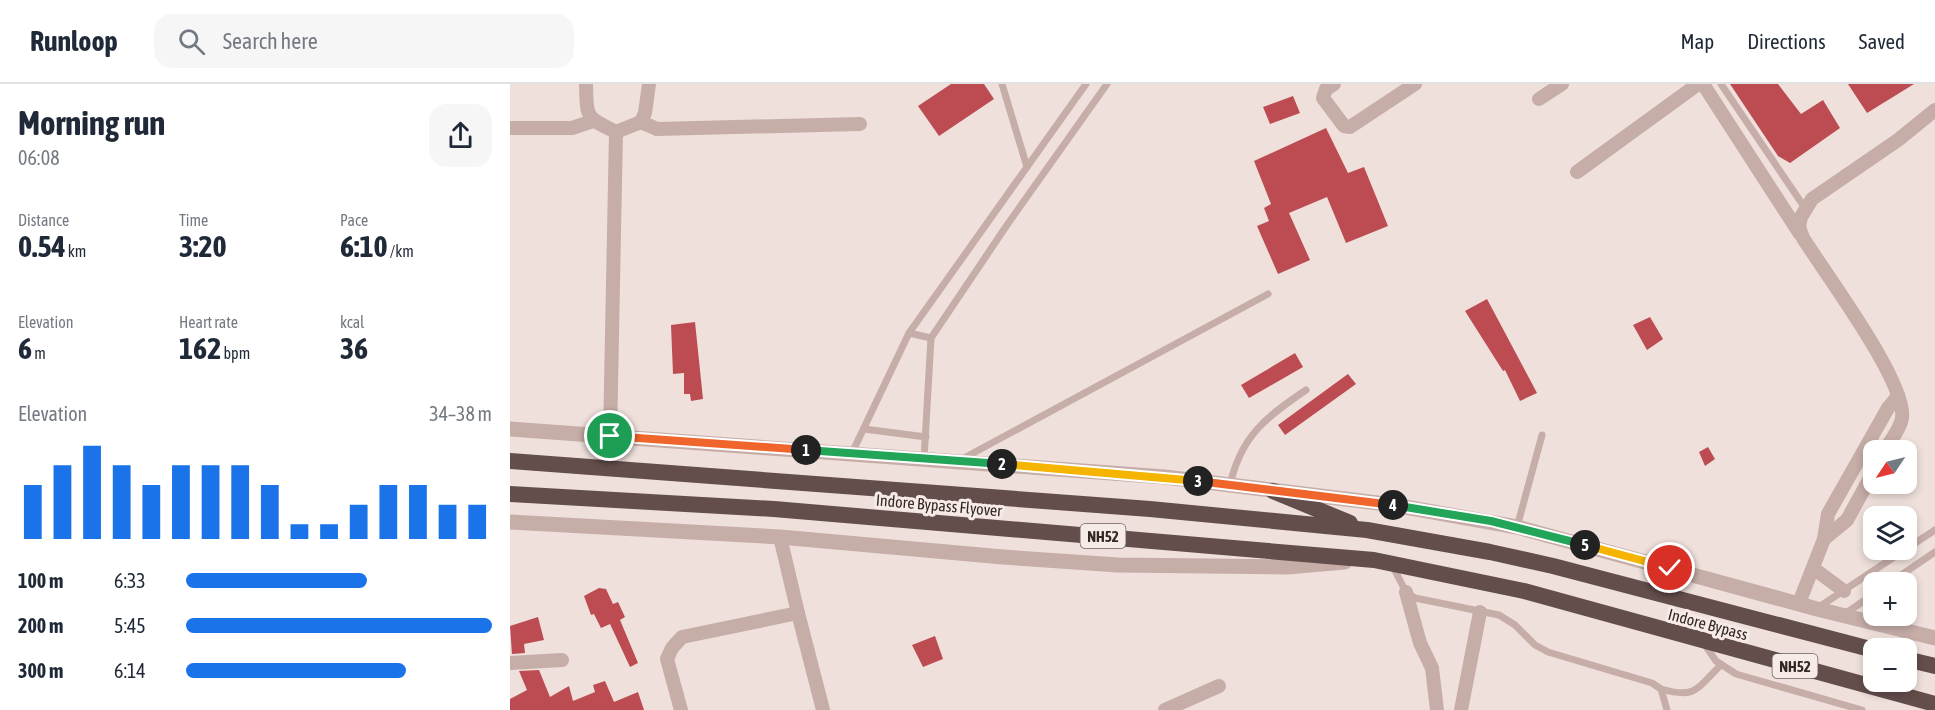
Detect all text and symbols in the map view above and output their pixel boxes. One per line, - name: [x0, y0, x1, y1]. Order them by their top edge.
- search box: [154, 14, 574, 68]
- text: Runloop: [30, 25, 118, 57]
- icon: search: [175, 25, 208, 58]
- text: Search here: [223, 28, 318, 54]
- text: Map: [1680, 29, 1714, 53]
- text: Directions: [1747, 29, 1826, 53]
- text: Saved: [1859, 29, 1905, 53]
- text: Morning run: [18, 104, 165, 142]
- button: share: [429, 104, 492, 167]
- text: 06:08: [18, 146, 60, 169]
- text: Distance: [18, 211, 69, 229]
- text: Time: [179, 211, 208, 229]
- text: Pace: [340, 211, 368, 229]
- text: 0.54: [18, 229, 66, 263]
- text: 3:20: [179, 229, 227, 263]
- text: 6:10: [340, 229, 388, 263]
- text: km: [66, 242, 86, 260]
- text: /km: [388, 242, 414, 260]
- text: Elevation: [18, 313, 73, 331]
- text: Heart rate: [179, 313, 238, 331]
- text: kcal: [340, 313, 364, 331]
- text: 6: [18, 331, 32, 365]
- text: 162: [179, 331, 221, 365]
- text: 36: [340, 331, 368, 365]
- text: m: [32, 344, 46, 362]
- text: bpm: [221, 344, 250, 362]
- text: Elevation: [18, 402, 87, 425]
- text: 34–38 m: [429, 402, 492, 425]
- pin: [584, 410, 635, 461]
- icon: arrive: [593, 419, 626, 452]
- pin: 1: [791, 435, 821, 465]
- north arrow: [1863, 440, 1917, 494]
- map controls: [1863, 440, 1917, 692]
- text: 1: [802, 441, 810, 459]
- pin: 2: [987, 449, 1017, 479]
- text: 2: [998, 455, 1006, 473]
- pin: 3: [1183, 466, 1213, 496]
- text: 3: [1194, 472, 1202, 490]
- pin: 4: [1378, 490, 1408, 520]
- street label: Indore Bypass Flyover: [875, 491, 1003, 521]
- text: 4: [1389, 496, 1397, 514]
- button: layers: [1863, 506, 1917, 560]
- road number: NH52: [1080, 524, 1126, 548]
- pin: 5: [1570, 530, 1600, 560]
- text: 5: [1581, 536, 1589, 554]
- pin: [1644, 542, 1695, 593]
- icon: check: [1653, 551, 1686, 584]
- text: 100 m: [18, 569, 63, 592]
- text: 6:33: [114, 569, 146, 592]
- button: +: [1863, 572, 1917, 626]
- street label: Indore Bypass: [1666, 605, 1750, 644]
- text: 200 m: [18, 614, 63, 637]
- text: 5:45: [114, 614, 146, 637]
- button: −: [1863, 638, 1917, 692]
- road number: NH52: [1772, 654, 1818, 678]
- text: 300 m: [18, 659, 63, 682]
- text: 6:14: [114, 659, 146, 682]

